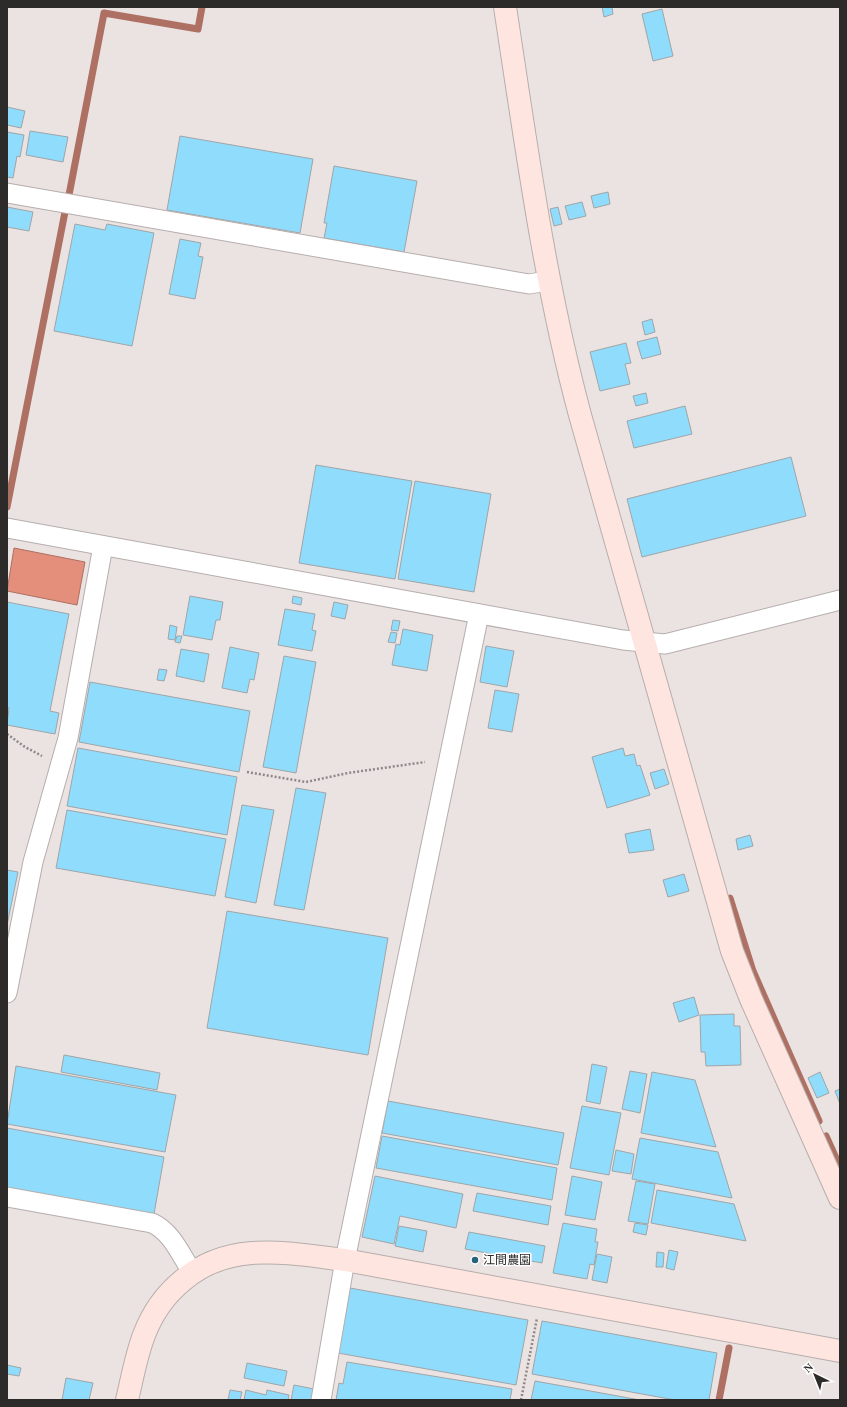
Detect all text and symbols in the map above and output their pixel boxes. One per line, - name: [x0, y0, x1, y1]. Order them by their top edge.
- place label: 江間農園: [483, 1253, 531, 1267]
- marker: 江間農園: [470, 1255, 480, 1265]
- north arrow: [795, 1355, 835, 1395]
- text: N: [801, 1361, 815, 1375]

